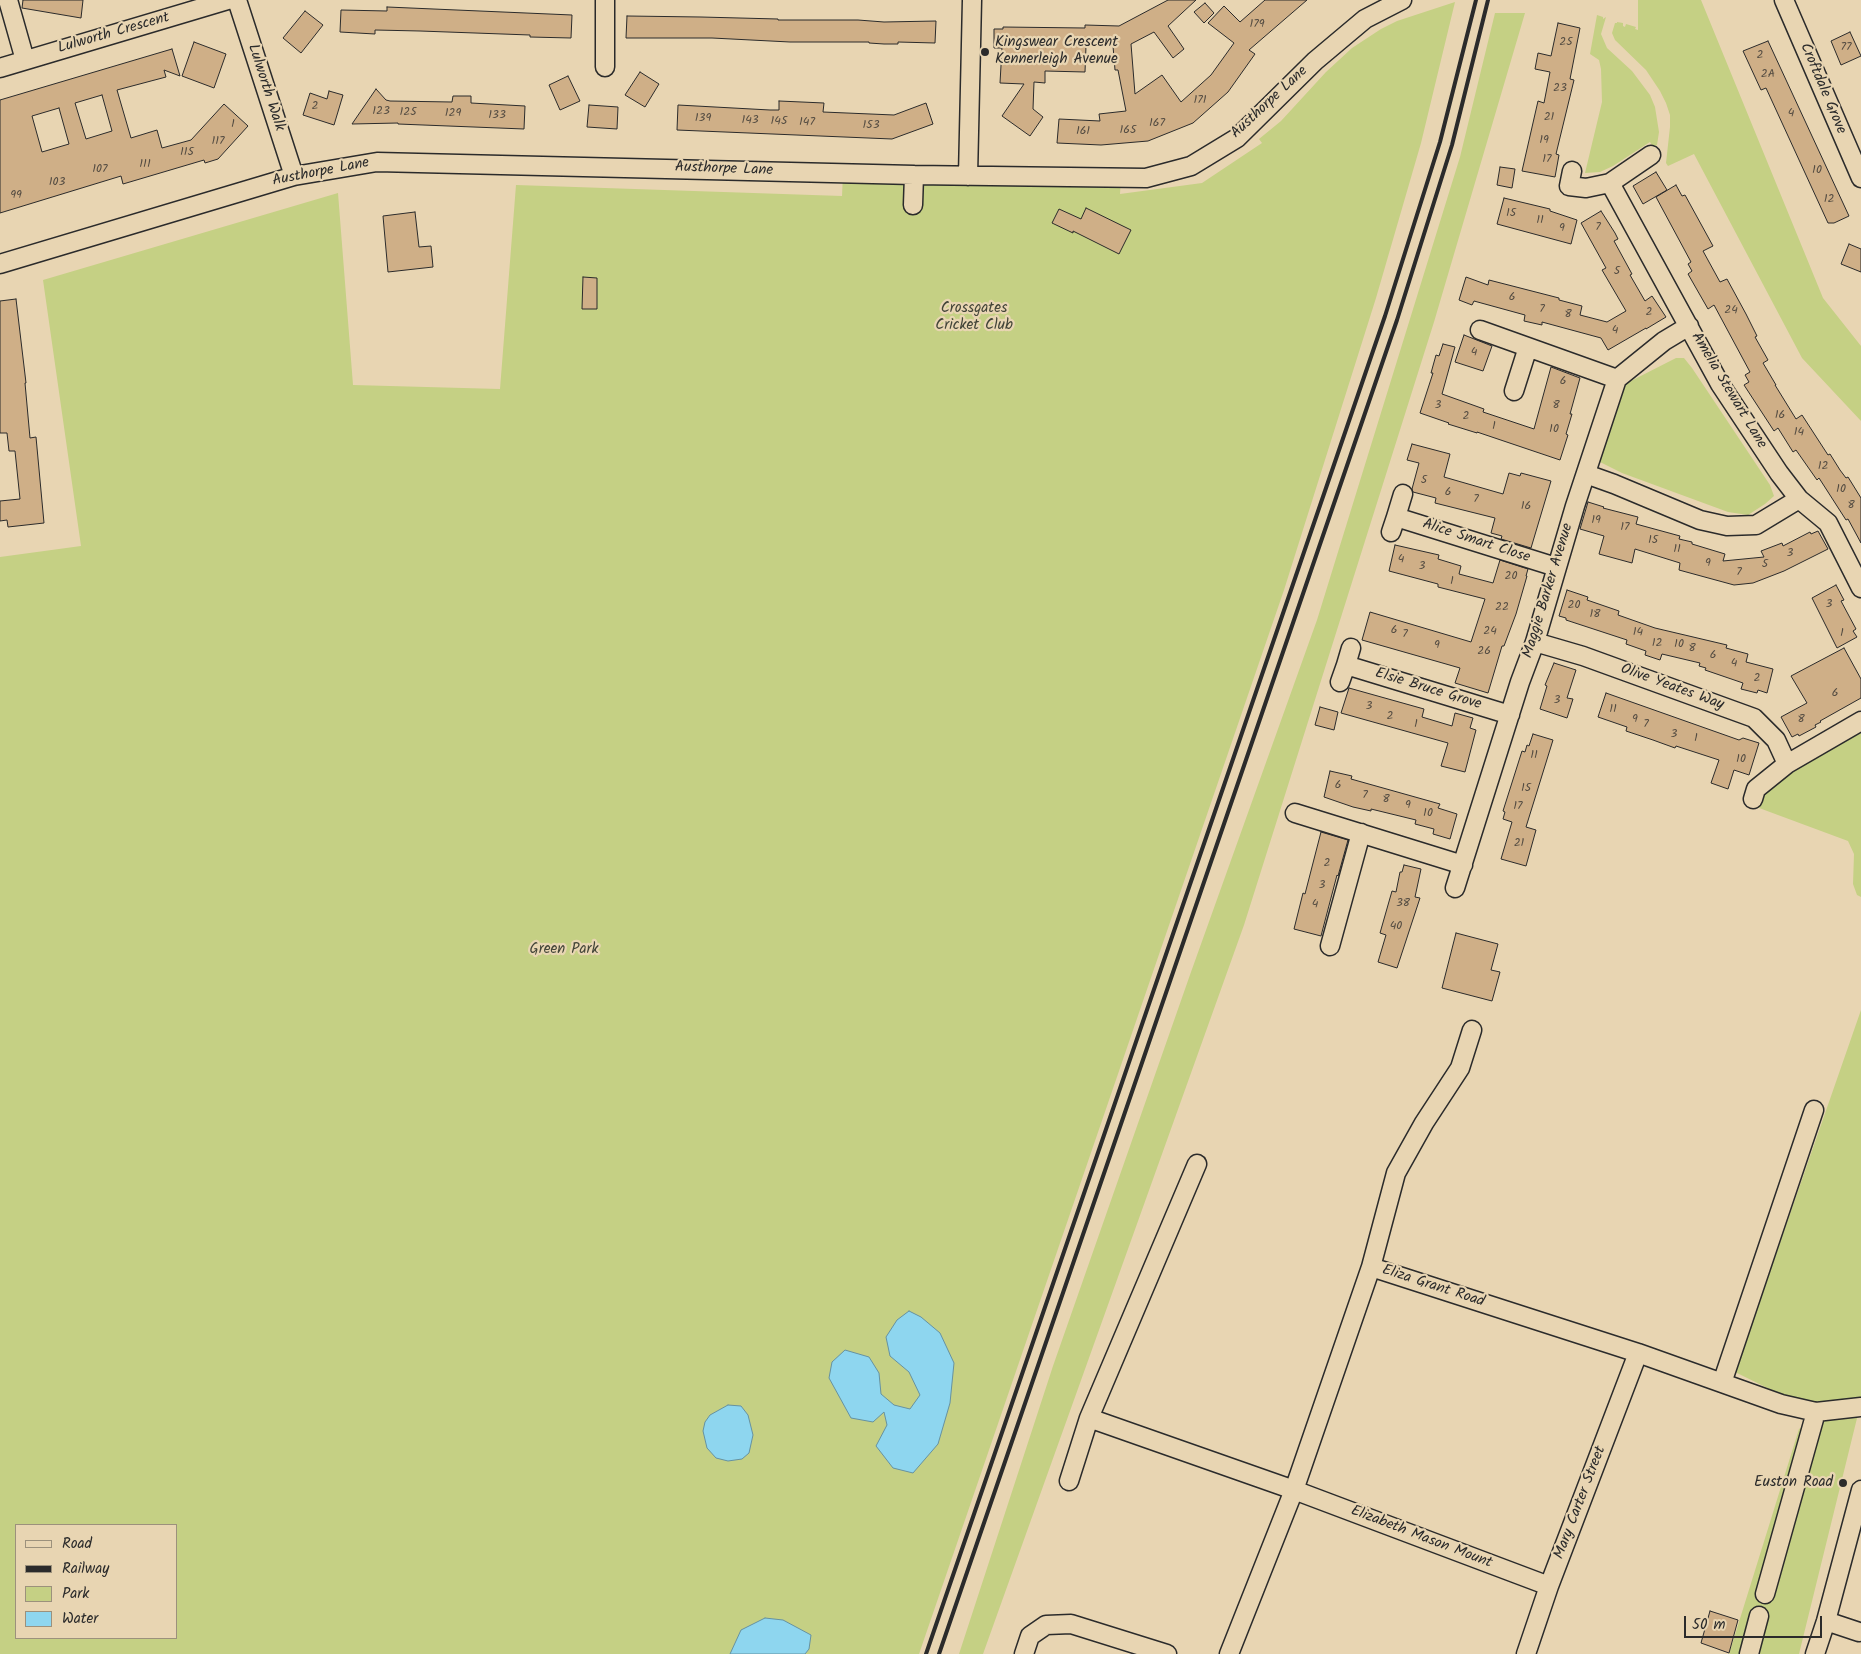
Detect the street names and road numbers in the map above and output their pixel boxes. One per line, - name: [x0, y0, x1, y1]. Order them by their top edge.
- street label: Lulworth Crescent: [56, 9, 172, 59]
- street label: Croftdale Grove: [1795, 41, 1849, 137]
- street label: Lulworth Walk: [242, 42, 288, 134]
- street label: Austhorpe Lane: [1228, 63, 1312, 143]
- street label: Austhorpe Lane: [271, 155, 371, 191]
- street label: Austhorpe Lane: [675, 159, 773, 181]
- street label: Amelia Stewart Lane: [1686, 330, 1770, 452]
- street label: Alice Smart Close: [1420, 516, 1532, 568]
- street label: Maggie Barker Avenue: [1520, 521, 1578, 661]
- street label: Olive Yeates Way: [1618, 661, 1726, 715]
- street label: Elsie Bruce Grove: [1373, 665, 1483, 715]
- street label: Eliza Grant Road: [1379, 1262, 1487, 1312]
- street label: Mary Carter Street: [1551, 1444, 1611, 1562]
- street label: Elizabeth Mason Mount: [1348, 1503, 1494, 1573]

